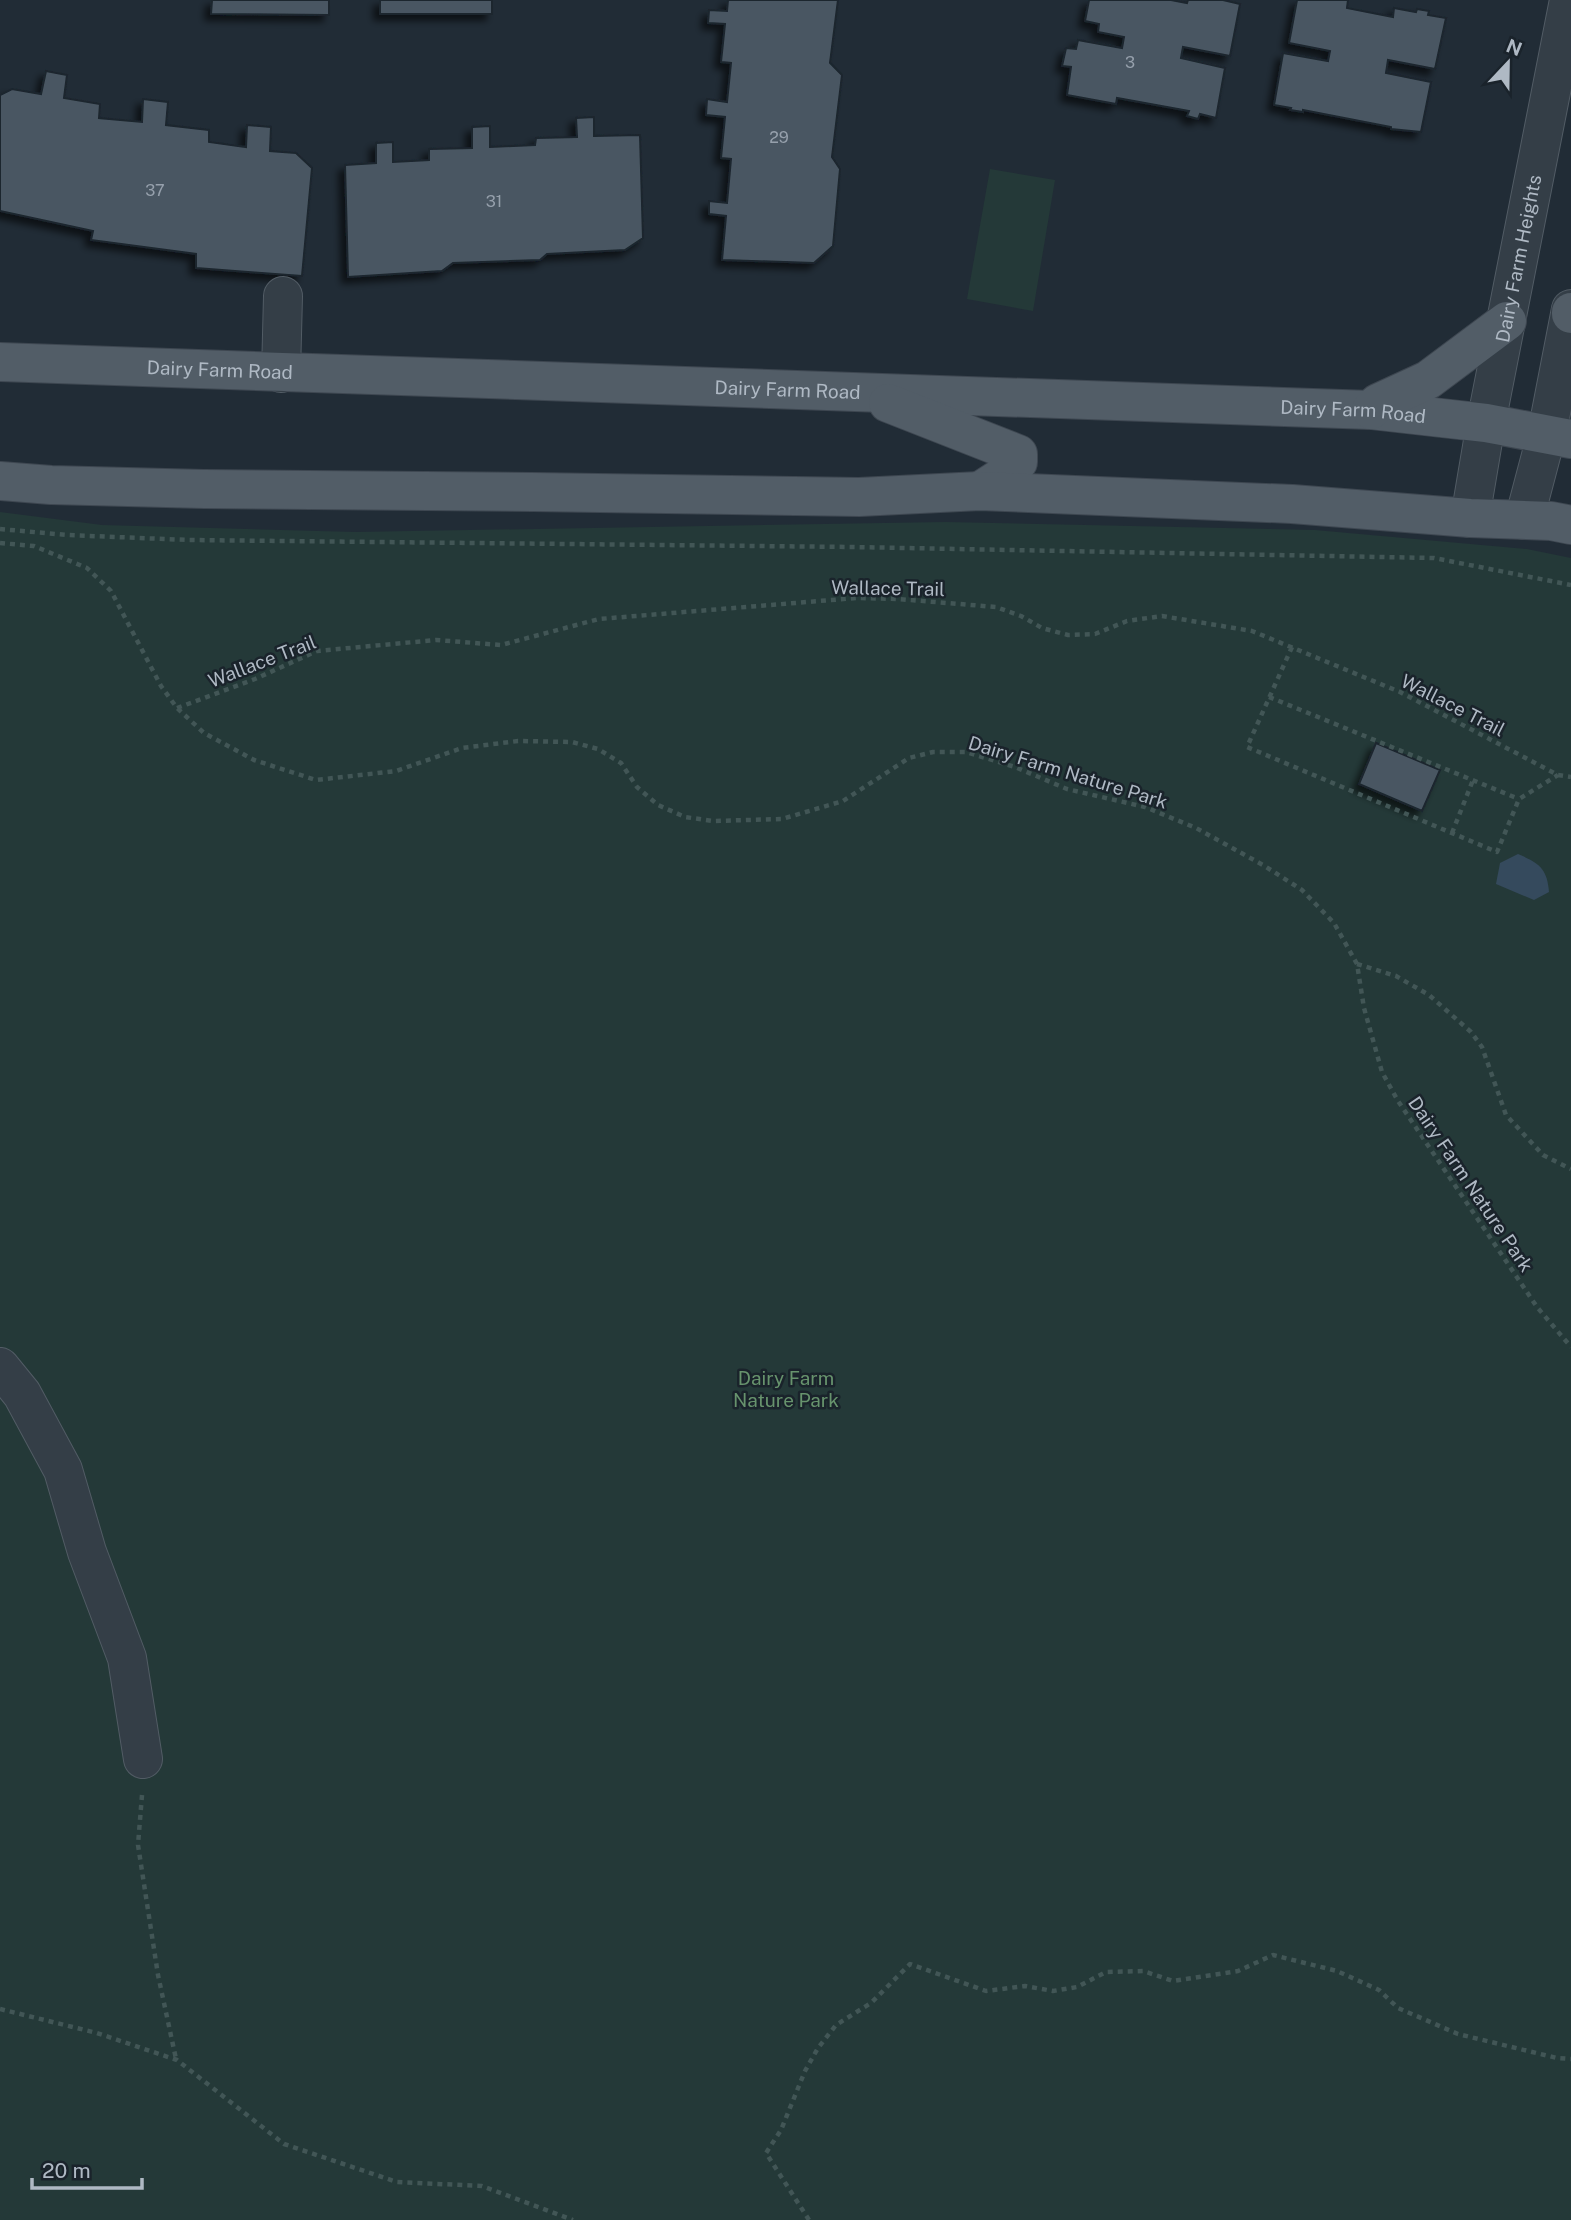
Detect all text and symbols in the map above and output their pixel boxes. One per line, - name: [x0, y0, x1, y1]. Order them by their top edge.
- north arrow: [1473, 28, 1543, 98]
- text: N: [1503, 34, 1525, 60]
- house number: 3: [1125, 53, 1135, 72]
- house number: 29: [769, 128, 789, 147]
- street label: Dairy Farm Heights: [1491, 173, 1545, 344]
- house number: 37: [145, 181, 165, 200]
- house number: 31: [486, 192, 502, 211]
- street label: Dairy Farm Road: [146, 356, 293, 383]
- street label: Dairy Farm Road: [714, 376, 861, 403]
- street label: Dairy Farm Road: [1280, 396, 1427, 427]
- street label: Wallace Trail: [831, 576, 945, 600]
- street label: Wallace Trail: [205, 630, 319, 692]
- street label: Wallace Trail: [1397, 669, 1509, 741]
- street label: Dairy Farm Nature Park: [966, 731, 1170, 813]
- street label: Dairy Farm Nature Park: [1404, 1092, 1538, 1276]
- park label: Dairy Farm Nature Park: [733, 1367, 839, 1411]
- scale bar: [32, 2146, 142, 2190]
- text: 20 m: [42, 2158, 91, 2183]

